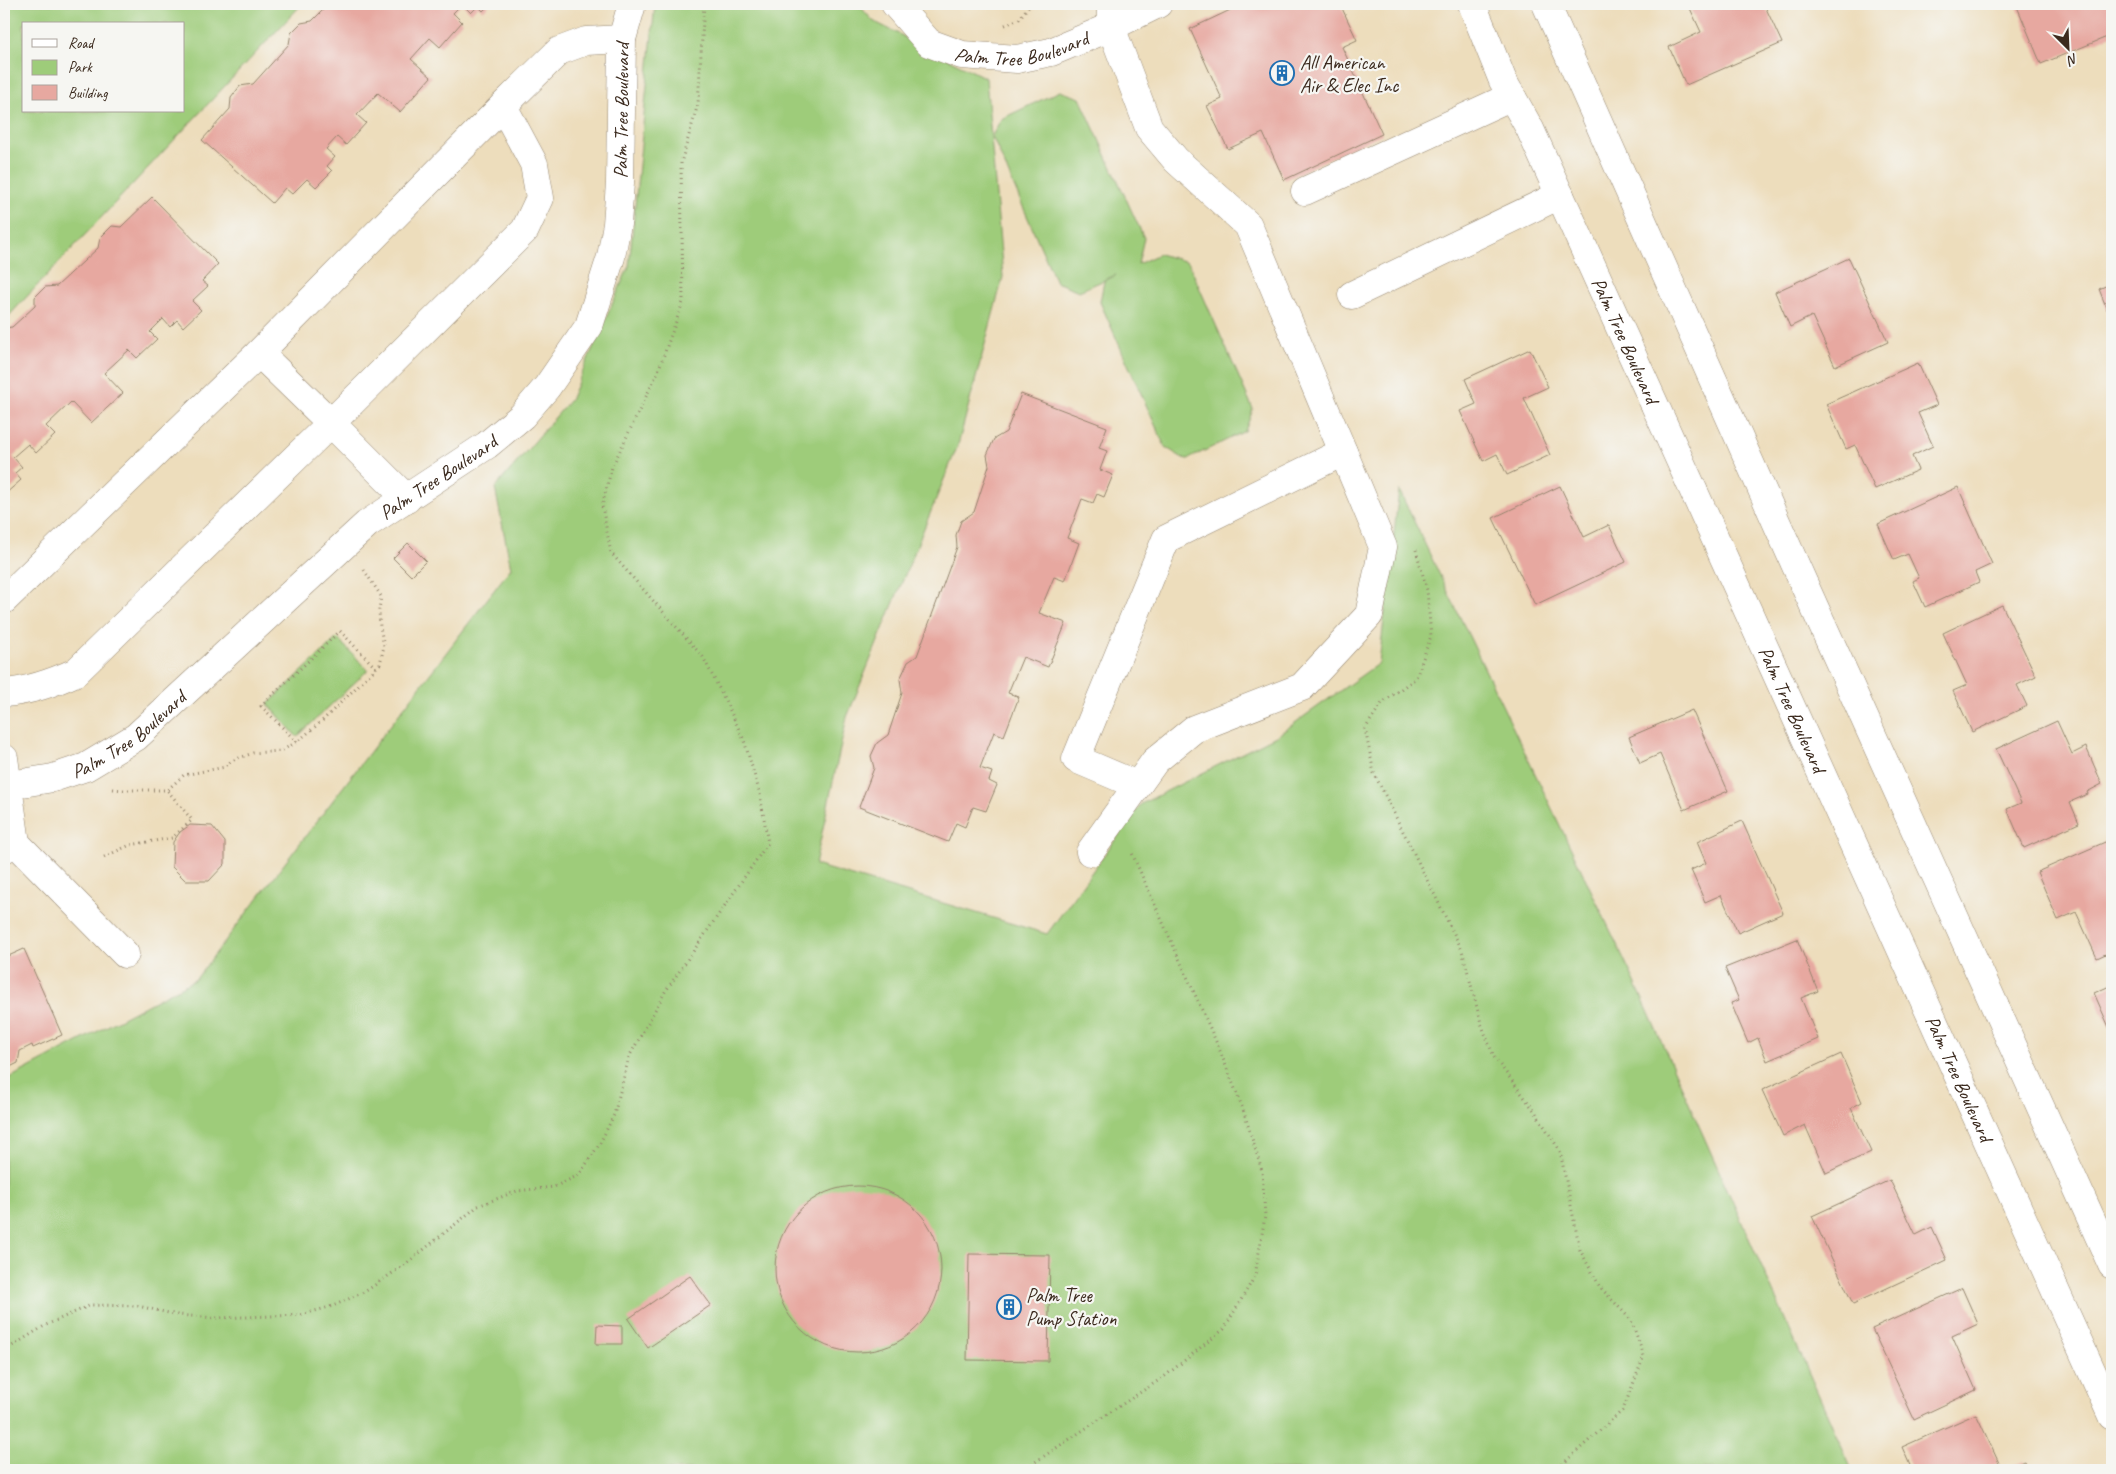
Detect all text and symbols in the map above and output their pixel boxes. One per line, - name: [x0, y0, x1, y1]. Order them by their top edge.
- legend: [22, 22, 185, 112]
- north arrow: [2044, 22, 2094, 72]
- street label: Palm Tree Boulevard: [951, 25, 1095, 72]
- text: Road: [68, 34, 95, 53]
- street label: Palm Tree Boulevard: [608, 39, 635, 178]
- place label: All American Air & Elec Inc: [1300, 50, 1399, 98]
- text: N: [2064, 50, 2081, 70]
- text: Park: [68, 58, 93, 77]
- building icon: All American Air & Elec Inc: [1269, 60, 1295, 86]
- text: Building: [68, 84, 108, 103]
- street label: Palm Tree Boulevard: [1586, 274, 1666, 410]
- street label: Palm Tree Boulevard: [375, 428, 505, 525]
- street label: Palm Tree Boulevard: [1753, 643, 1833, 779]
- street label: Palm Tree Boulevard: [69, 683, 193, 784]
- street label: Palm Tree Boulevard: [1920, 1012, 1999, 1148]
- place label: Palm Tree Pump Station: [1026, 1283, 1117, 1331]
- building icon: Palm Tree Pump Station: [996, 1294, 1022, 1320]

